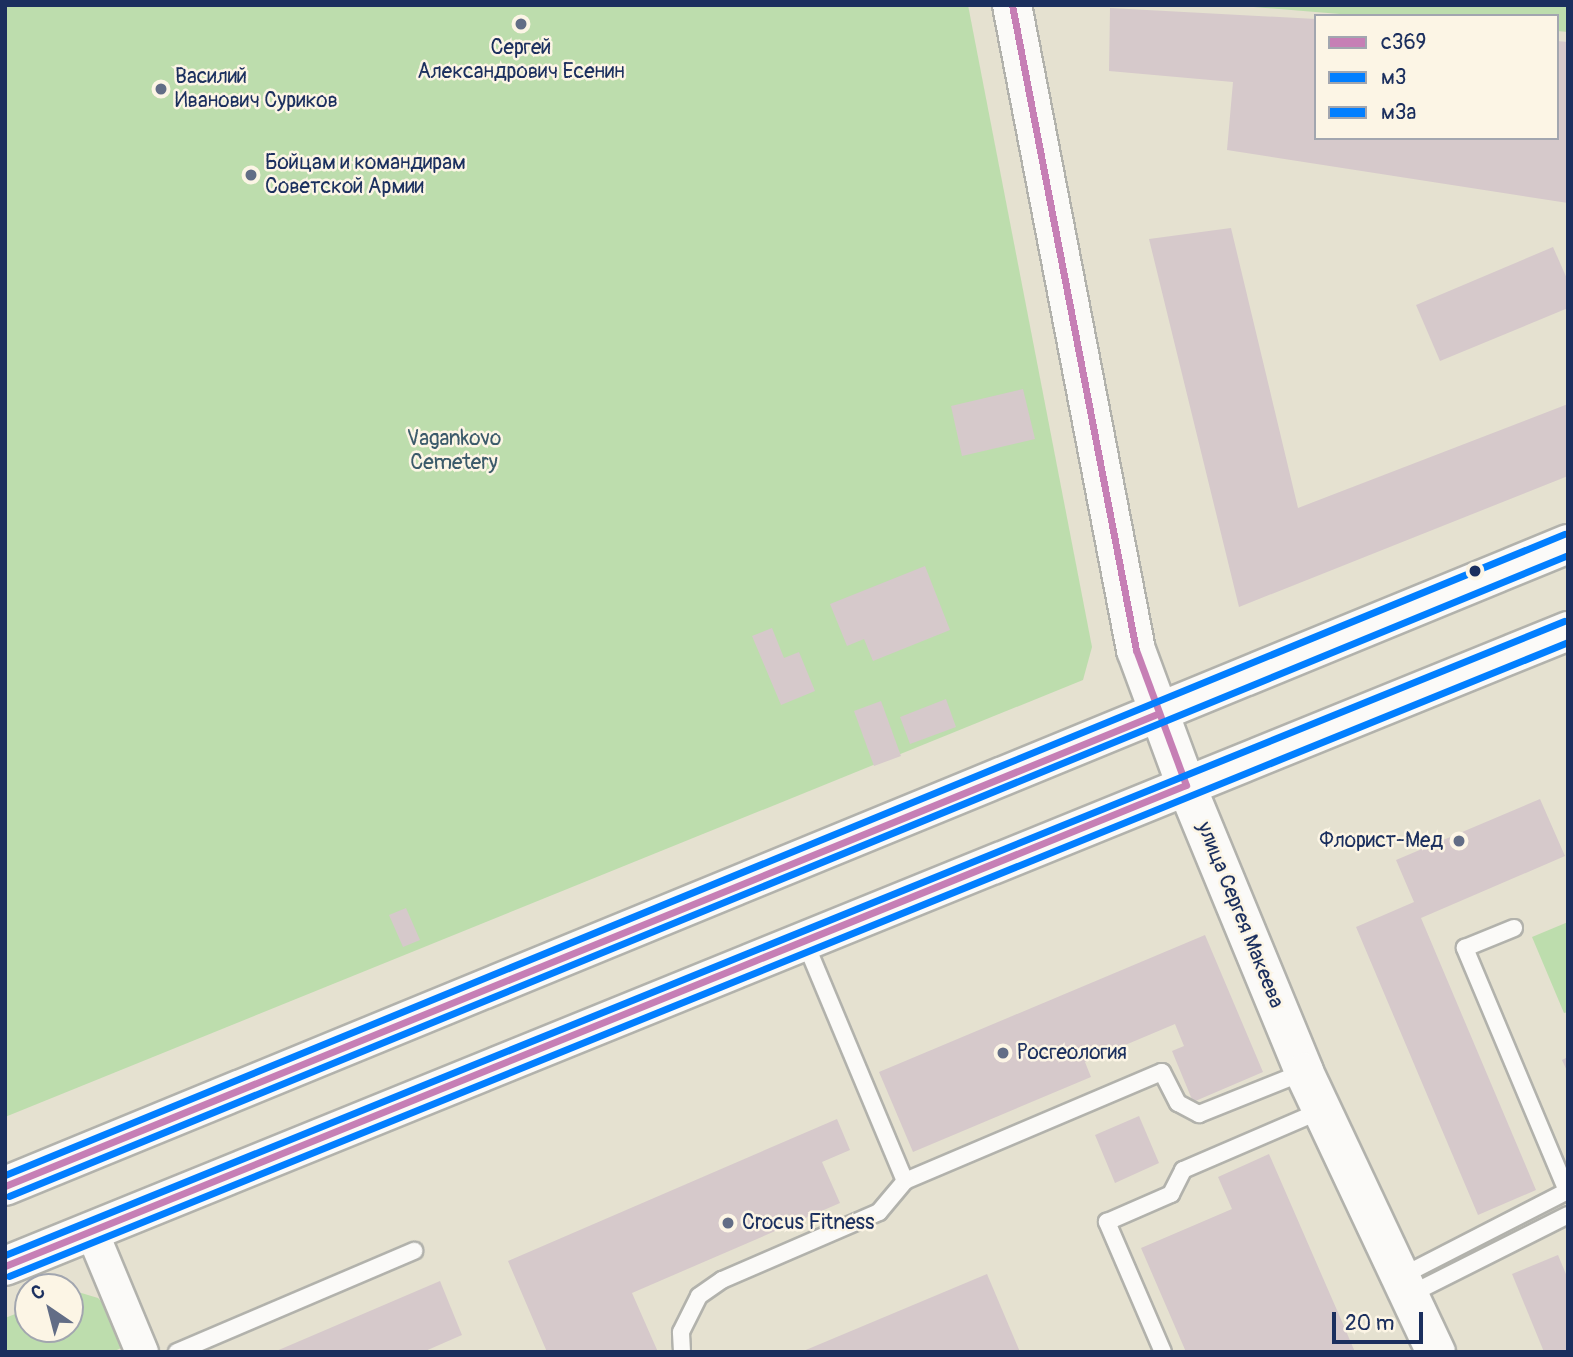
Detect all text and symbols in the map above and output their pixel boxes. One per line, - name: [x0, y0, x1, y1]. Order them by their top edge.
- legend: [1314, 14, 1559, 140]
- marker: Сергей Александрович Есенин: [513, 16, 529, 32]
- text: с369: [1381, 29, 1426, 56]
- place label: Сергей Александрович Есенин: [417, 35, 625, 85]
- place label: Василий Иванович Суриков: [175, 64, 338, 114]
- text: м3: [1381, 64, 1407, 91]
- marker: Василий Иванович Суриков: [153, 81, 169, 97]
- text: м3а: [1381, 99, 1416, 126]
- place label: Бойцам и командирам Советской Армии: [265, 150, 466, 200]
- marker: Бойцам и командирам Советской Армии: [243, 167, 259, 183]
- park label: Vagankovo Cemetery: [407, 426, 501, 476]
- unlabelled marker: [1468, 564, 1482, 578]
- street label: улица Сергея Макеева: [1191, 818, 1289, 1012]
- place label: Флорист-Мед: [1320, 828, 1443, 854]
- marker: Флорист-Мед: [1449, 831, 1469, 851]
- place label: Росгеология: [1017, 1040, 1127, 1066]
- marker: Росгеология: [995, 1045, 1011, 1061]
- place label: Crocus Fitness: [742, 1210, 874, 1236]
- marker: Crocus Fitness: [720, 1215, 736, 1231]
- north arrow: [14, 1273, 84, 1343]
- text: С: [26, 1279, 50, 1306]
- scale bar: [1335, 1298, 1426, 1342]
- text: 20 m: [1345, 1310, 1394, 1337]

